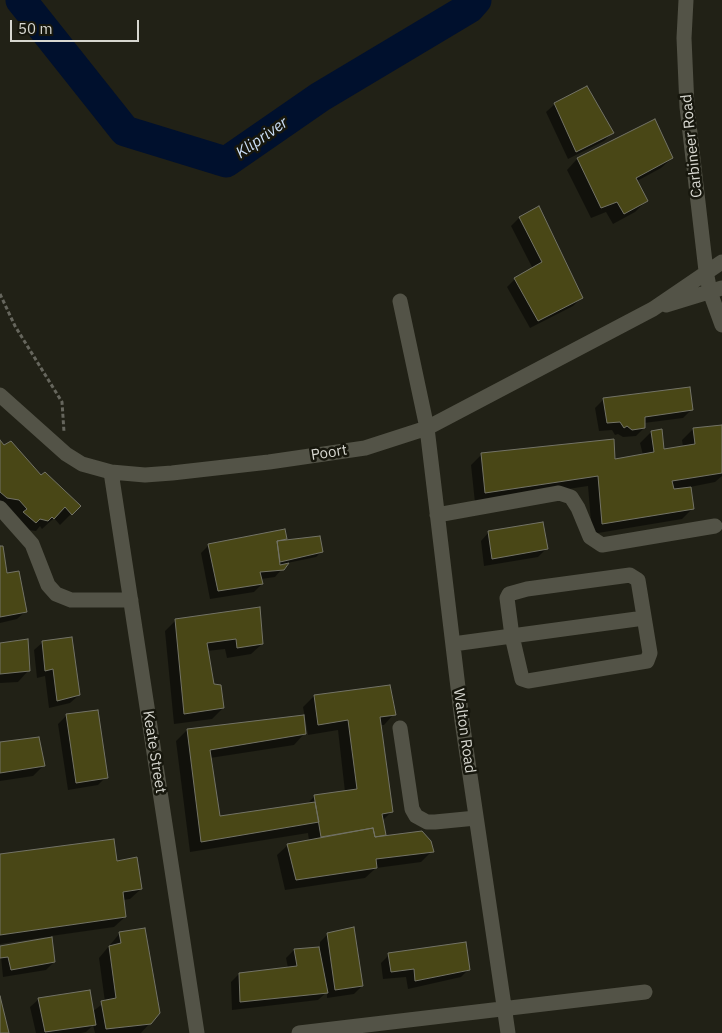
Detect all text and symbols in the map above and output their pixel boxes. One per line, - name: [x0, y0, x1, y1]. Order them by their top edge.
- scale bar: [12, 10, 141, 42]
- text: 50 m: [18, 19, 53, 38]
- street label: Carbineer Road: [678, 93, 706, 199]
- water label: Klipriver: [232, 113, 292, 163]
- street label: Poort: [310, 441, 348, 465]
- street label: Walton Road: [449, 687, 479, 775]
- street label: Keate Street: [139, 709, 169, 795]

